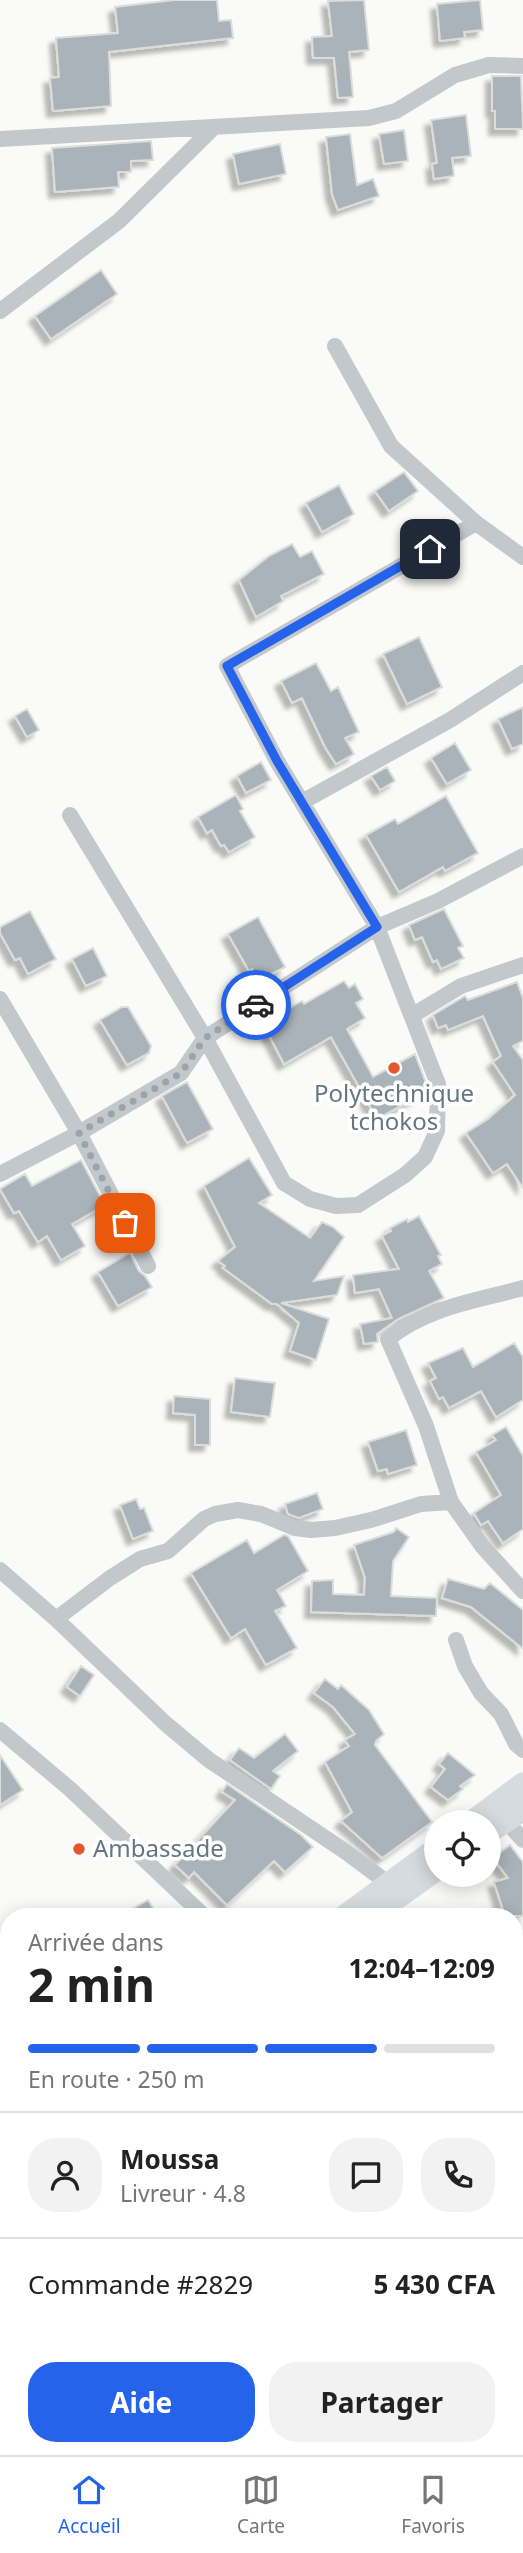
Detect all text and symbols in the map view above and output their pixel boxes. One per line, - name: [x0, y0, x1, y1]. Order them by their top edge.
- pin: [400, 519, 460, 579]
- icon: home: [411, 530, 449, 568]
- courier: [221, 970, 291, 1040]
- icon: car: [237, 986, 275, 1024]
- marker: Polytechnique tchokos: [386, 1060, 402, 1076]
- place label: Polytechnique tchokos: [314, 1076, 474, 1137]
- pin: [95, 1193, 155, 1253]
- icon: bag: [106, 1204, 144, 1242]
- map controls: [424, 1810, 501, 1887]
- button: locate: [424, 1810, 501, 1887]
- place label: Ambassade: [93, 1831, 224, 1864]
- marker: Ambassade: [71, 1841, 87, 1857]
- text: Arrivée dans: [28, 1926, 164, 1958]
- text: 12:04–12:09: [348, 1950, 495, 1986]
- text: 2 min: [28, 1953, 155, 2015]
- text: En route · 250 m: [28, 2063, 205, 2095]
- button: person: [28, 2138, 102, 2212]
- button: chat: [329, 2138, 403, 2212]
- button: phone: [421, 2138, 495, 2212]
- text: Moussa: [120, 2141, 219, 2177]
- text: Livreur · 4.8: [120, 2177, 246, 2209]
- text: Commande #2829: [28, 2266, 253, 2302]
- text: 5 430 CFA: [374, 2266, 495, 2302]
- button: Aide: [28, 2362, 255, 2442]
- button: Partager: [269, 2362, 495, 2442]
- tab: Accueil: [58, 2471, 121, 2539]
- tab: Carte: [237, 2471, 285, 2539]
- tab: Favoris: [401, 2471, 465, 2539]

